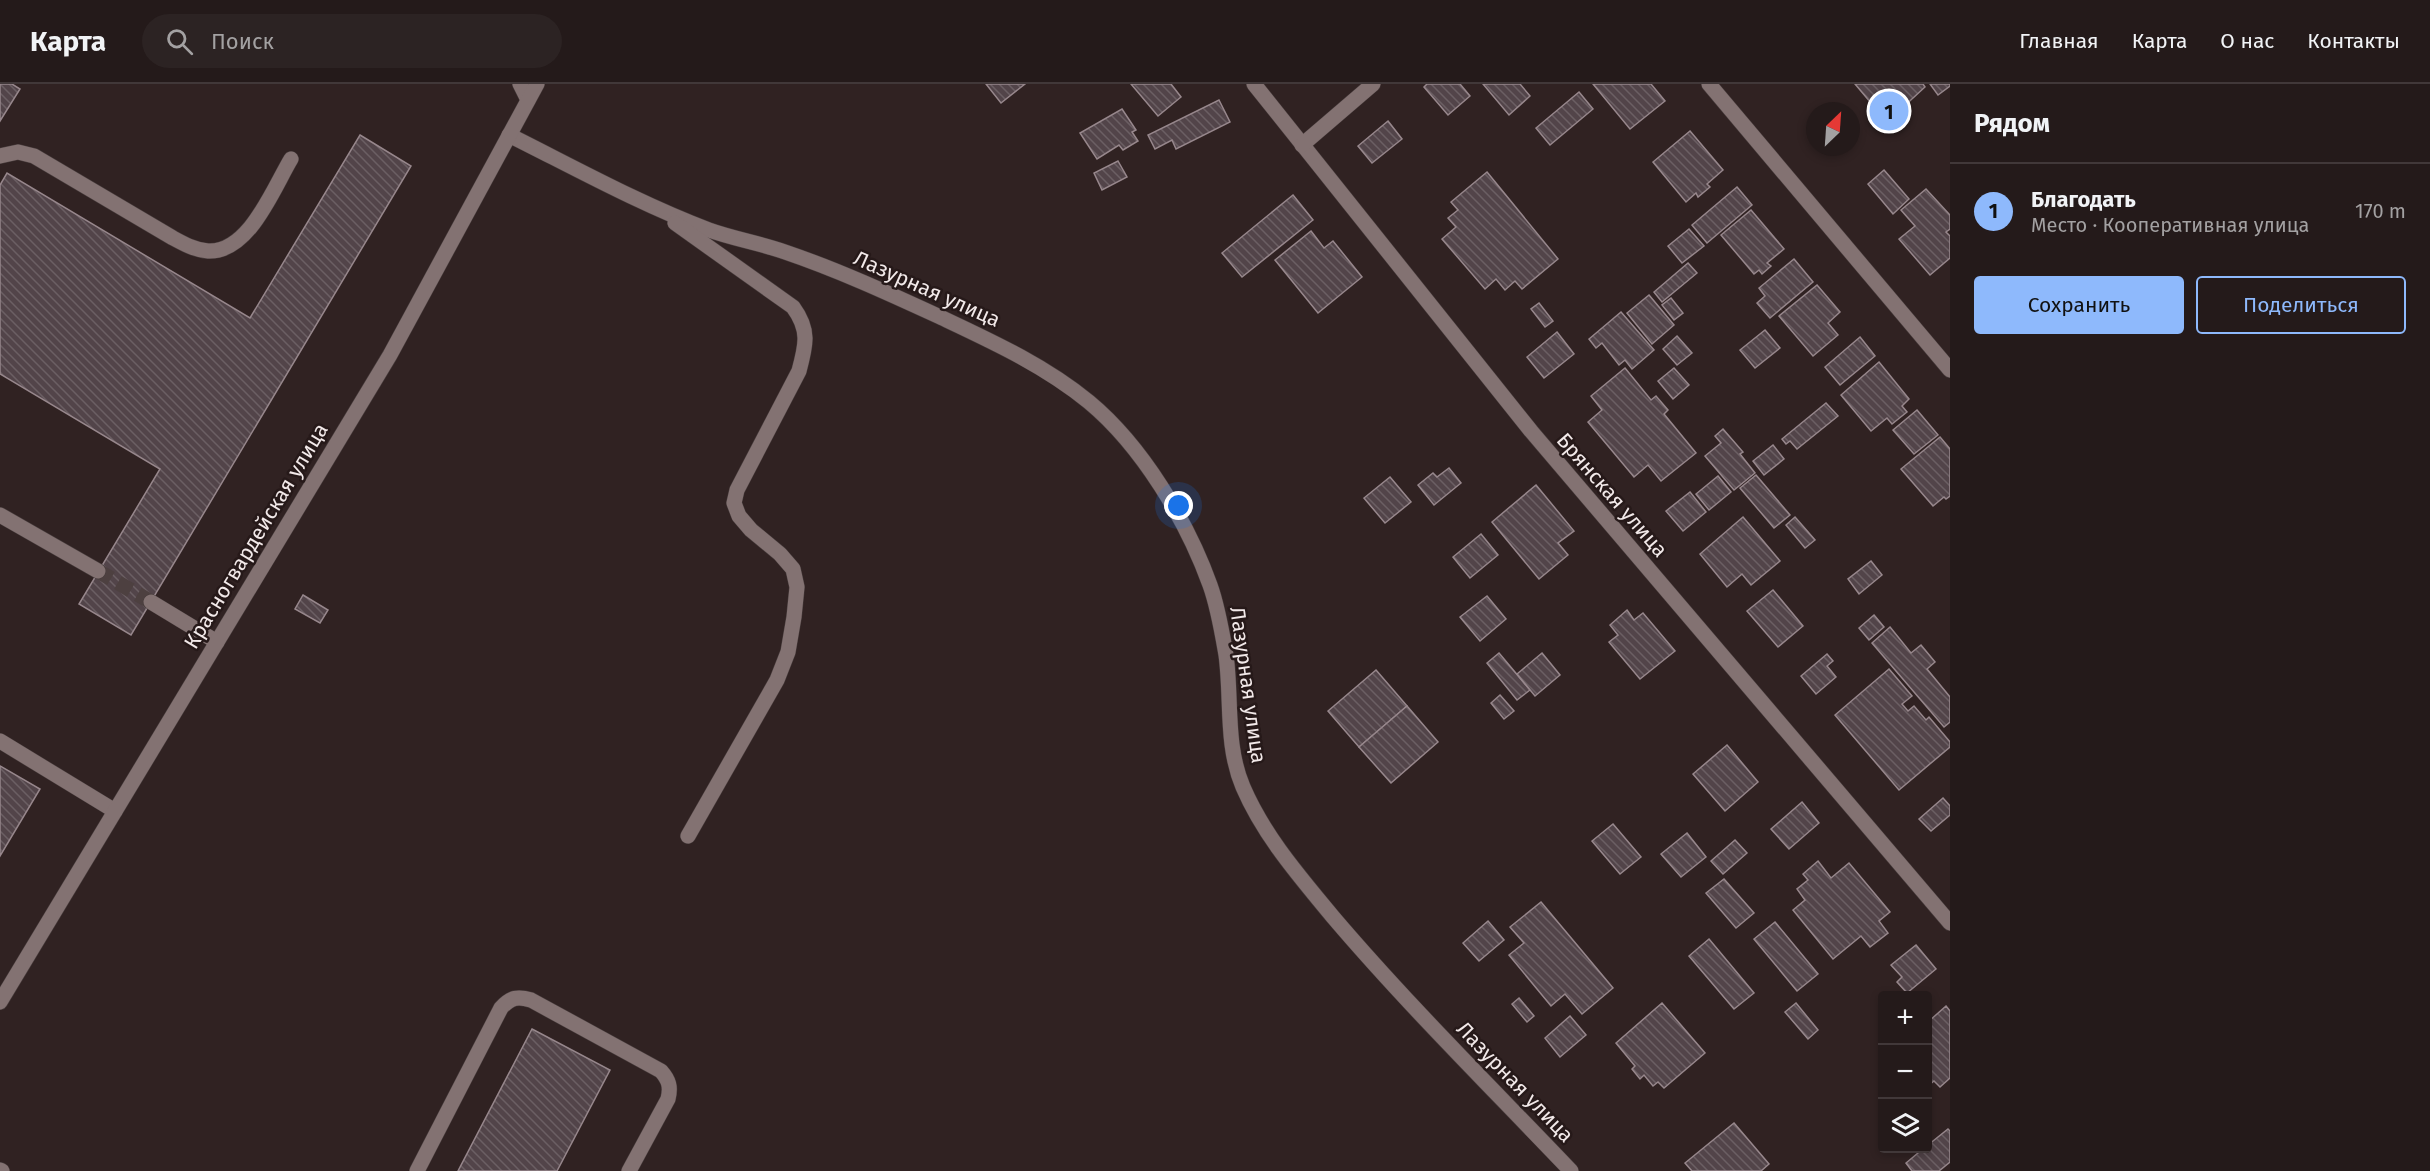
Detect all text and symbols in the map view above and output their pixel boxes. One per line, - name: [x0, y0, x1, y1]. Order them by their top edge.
- search box: [142, 14, 562, 68]
- text: Карта: [30, 25, 106, 58]
- icon: search: [163, 25, 196, 58]
- text: Поиск: [211, 28, 274, 55]
- text: Главная: [2019, 28, 2099, 54]
- text: Карта: [2132, 28, 2187, 54]
- text: О нас: [2220, 28, 2274, 54]
- text: Контакты: [2307, 28, 2400, 54]
- pin: 1: [1870, 88, 1908, 134]
- north arrow: [1806, 102, 1860, 156]
- text: Рядом: [1974, 108, 2050, 139]
- text: Благодать: [2031, 186, 2136, 213]
- text: 1: [1989, 199, 1998, 223]
- text: 170 m: [2355, 199, 2406, 223]
- text: Место · Кооперативная улица: [2031, 213, 2309, 237]
- street label: Лазурная улица: [850, 245, 1004, 333]
- button: Сохранить: [1974, 276, 2184, 334]
- button: Поделиться: [2196, 276, 2406, 334]
- street label: Красногвардейская улица: [178, 418, 334, 654]
- street label: Брянская улица: [1551, 428, 1673, 562]
- your location: [1164, 491, 1193, 520]
- street label: Лазурная улица: [1224, 605, 1272, 765]
- map controls: [1878, 991, 1932, 1153]
- button: +: [1878, 991, 1932, 1045]
- street label: Лазурная улица: [1451, 1016, 1579, 1148]
- button: −: [1878, 1045, 1932, 1099]
- button: layers: [1878, 1099, 1932, 1153]

